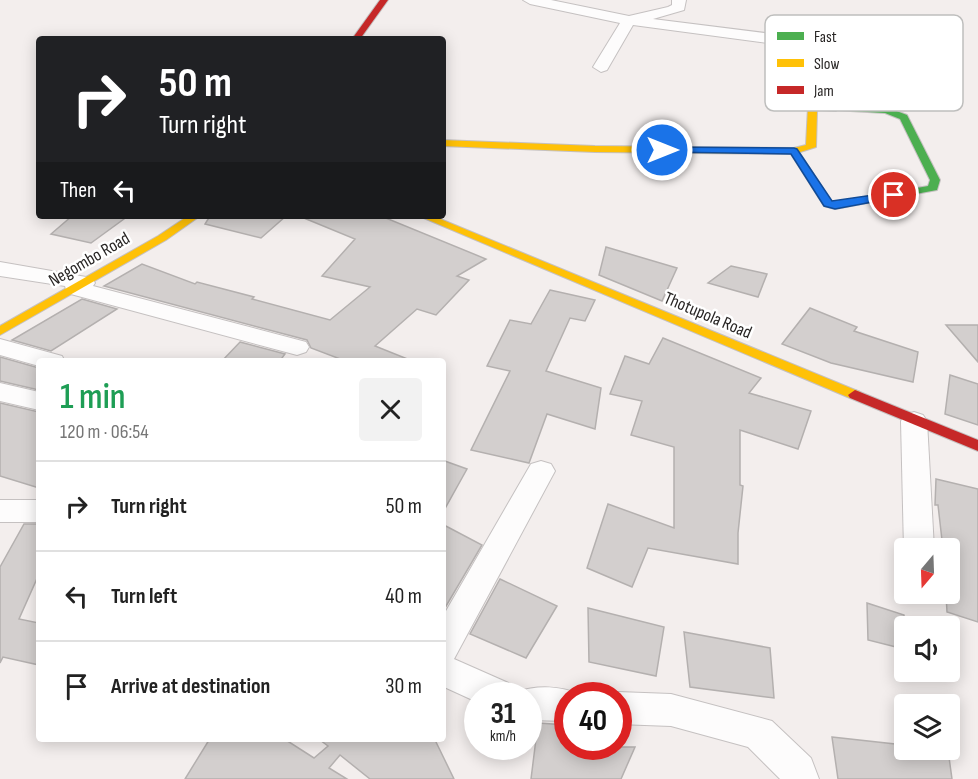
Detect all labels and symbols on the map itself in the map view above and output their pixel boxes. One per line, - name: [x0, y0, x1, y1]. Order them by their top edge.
- legend: [765, 15, 963, 111]
- text: Fast: [814, 28, 837, 47]
- text: Slow: [814, 55, 839, 74]
- text: Jam: [813, 82, 834, 101]
- position arrow: [630, 118, 694, 182]
- pin: [868, 169, 919, 220]
- street label: Negombo Road: [45, 228, 134, 291]
- street label: Thotupola Road: [661, 288, 755, 343]
- north arrow: [894, 538, 960, 604]
- speed limit sign: 40: [554, 682, 632, 760]

